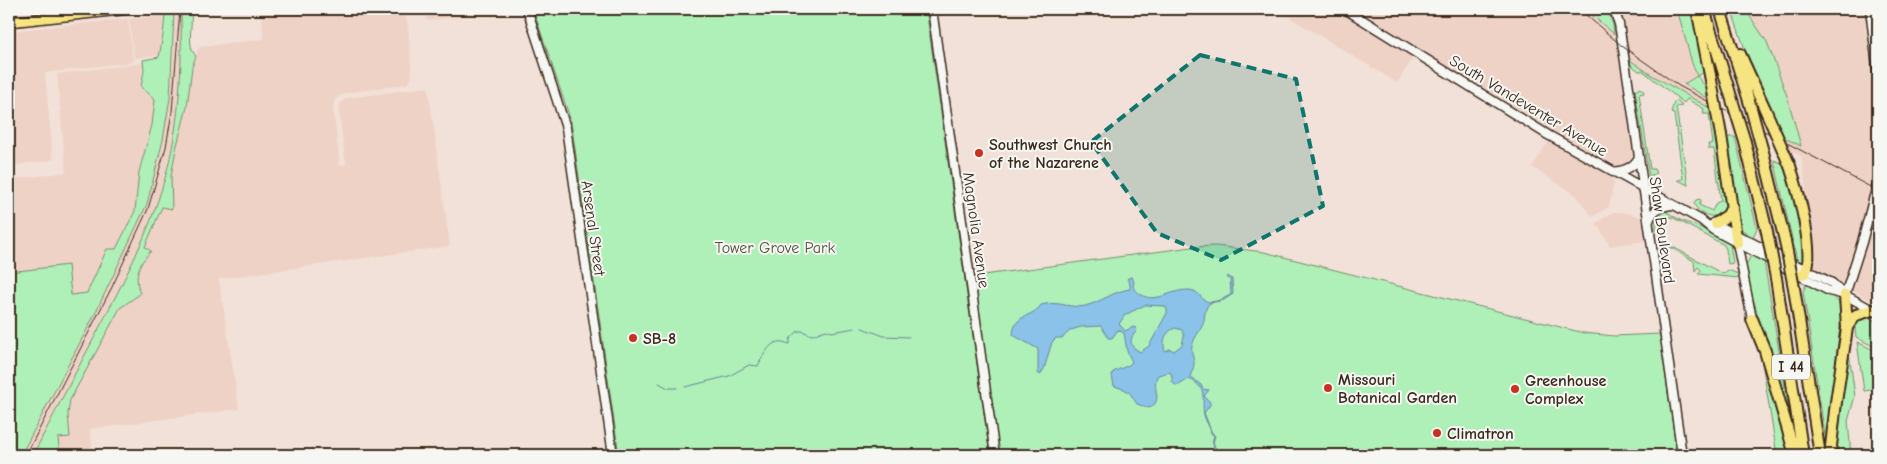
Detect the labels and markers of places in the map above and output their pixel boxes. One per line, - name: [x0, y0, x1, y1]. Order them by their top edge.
- place label: Southwest Church of the Nazarene: [989, 136, 1112, 172]
- marker: Southwest Church of the Nazarene: [973, 147, 985, 159]
- place label: SB-8: [643, 330, 676, 348]
- marker: SB-8: [627, 332, 639, 344]
- place label: Missouri Botanical Garden: [1338, 371, 1457, 407]
- place label: Greenhouse Complex: [1525, 372, 1606, 408]
- marker: Missouri Botanical Garden: [1322, 382, 1334, 394]
- marker: Greenhouse Complex: [1509, 383, 1521, 395]
- place label: Climatron: [1447, 425, 1514, 443]
- marker: Climatron: [1431, 427, 1443, 439]

